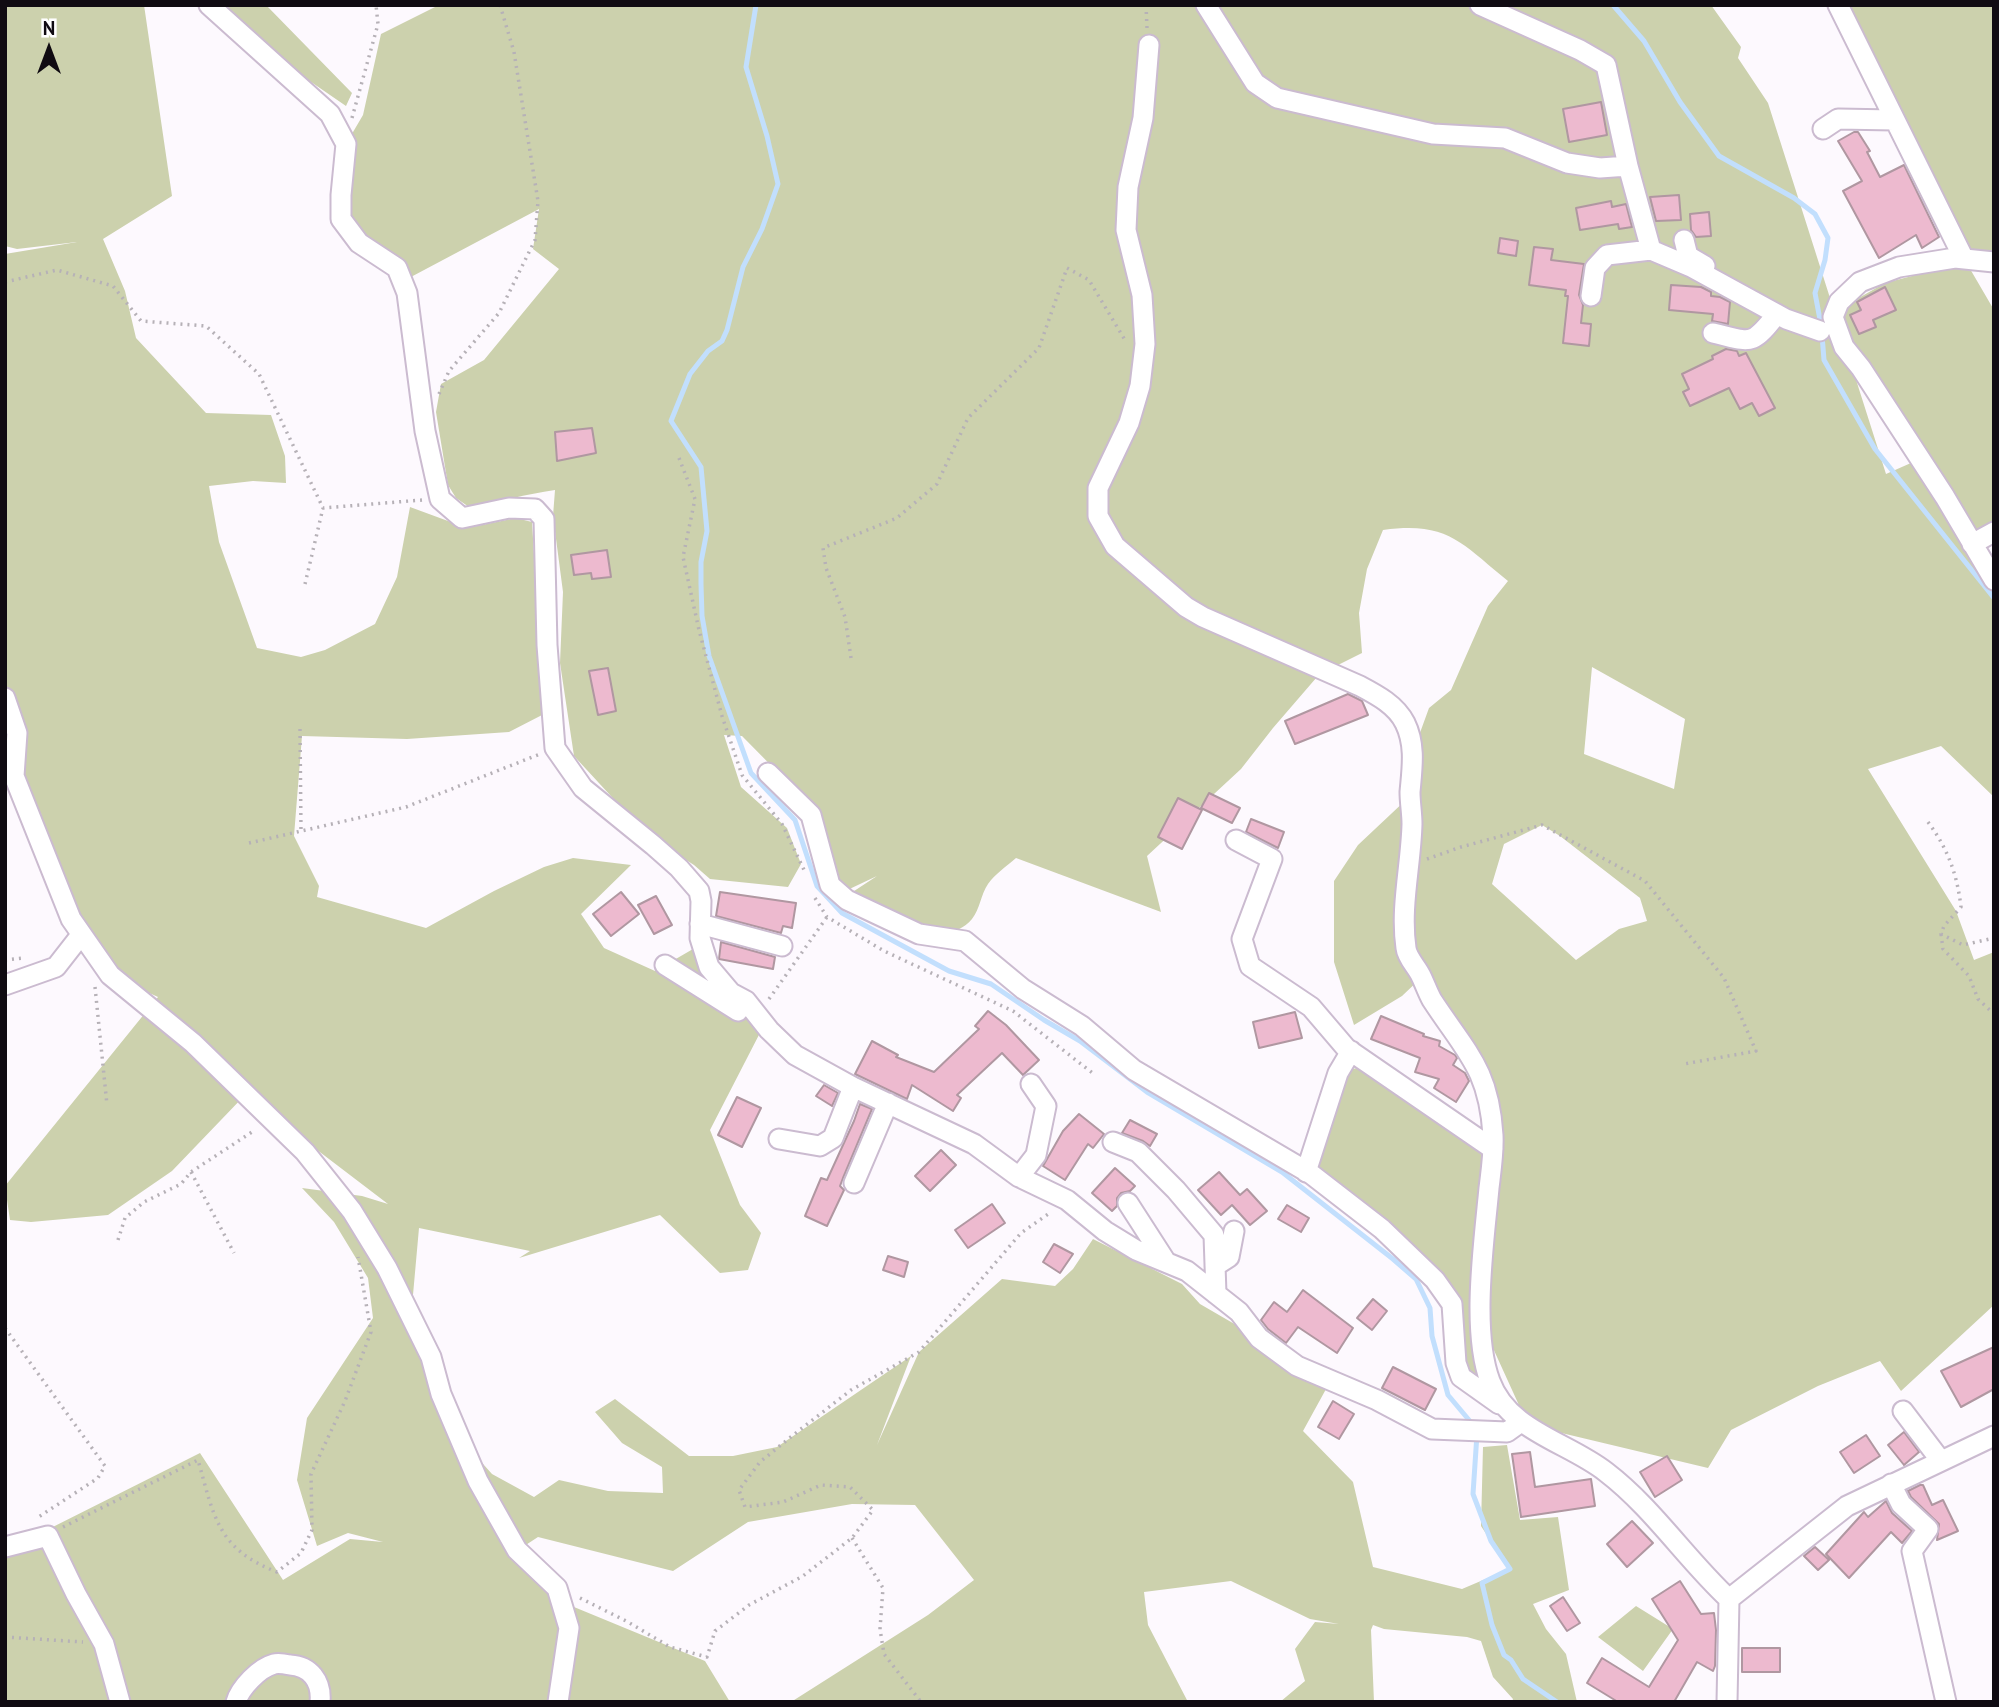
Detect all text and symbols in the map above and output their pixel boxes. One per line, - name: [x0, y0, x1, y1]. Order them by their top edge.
- north arrow: [14, 14, 84, 84]
- text: N: [43, 16, 55, 40]

